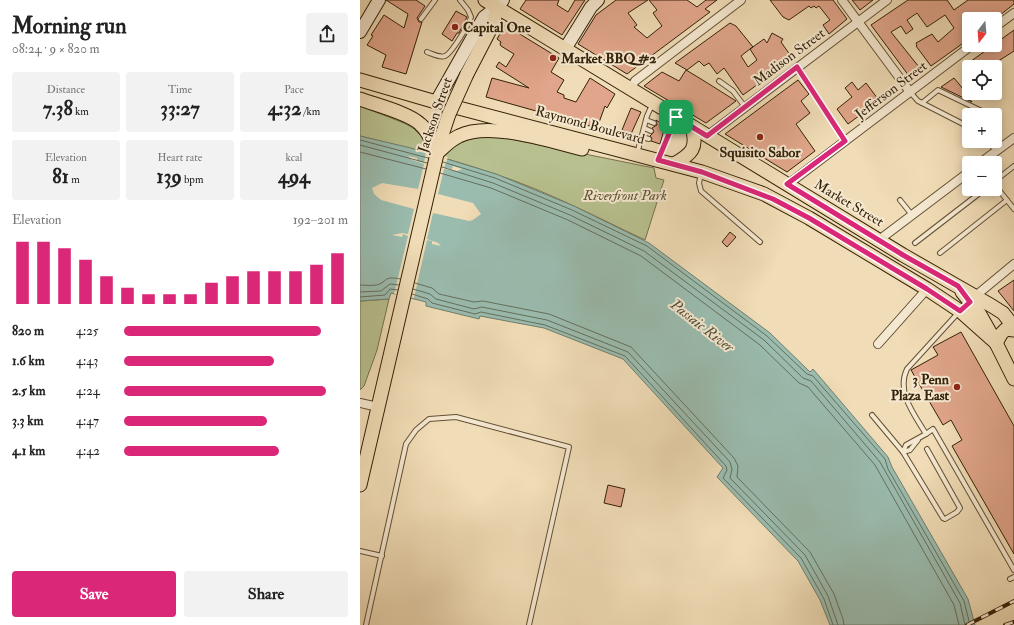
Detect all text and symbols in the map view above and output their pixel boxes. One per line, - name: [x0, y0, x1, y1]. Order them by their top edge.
- text: Morning run: [12, 12, 127, 40]
- north arrow: [962, 12, 1002, 52]
- map controls: [962, 12, 1002, 196]
- button: share: [306, 13, 348, 55]
- place label: Capital One: [463, 19, 531, 37]
- marker: Capital One: [450, 22, 460, 32]
- street label: Madison Street: [750, 24, 829, 89]
- text: 08:24 · 9 × 820 m: [12, 41, 100, 57]
- place label: Market BBQ #2: [560, 50, 656, 67]
- marker: Market BBQ #2: [548, 53, 558, 63]
- street label: Jefferson Street: [851, 57, 931, 123]
- button: locate: [962, 60, 1002, 100]
- street label: Jackson Street: [414, 75, 456, 156]
- text: Distance: [47, 83, 85, 96]
- text: Time: [168, 83, 192, 96]
- text: Pace: [284, 83, 304, 96]
- text: 7.38: [43, 96, 73, 121]
- text: 33:27: [160, 96, 200, 121]
- text: 4:32: [268, 96, 301, 121]
- pin: [659, 100, 693, 134]
- street label: Raymond Boulevard: [533, 102, 647, 149]
- text: km: [73, 105, 89, 118]
- text: /km: [301, 105, 320, 118]
- icon: arrive: [665, 106, 687, 128]
- button: +: [962, 108, 1002, 148]
- marker: Squisito Sabor: [755, 132, 765, 142]
- place label: Squisito Sabor: [719, 144, 801, 162]
- text: Elevation: [45, 151, 87, 164]
- text: Heart rate: [158, 151, 202, 164]
- text: kcal: [286, 151, 302, 164]
- button: −: [962, 156, 1002, 196]
- text: 81: [52, 164, 69, 189]
- text: 139: [157, 164, 182, 189]
- text: 494: [278, 164, 310, 189]
- text: m: [69, 173, 80, 186]
- text: bpm: [182, 173, 203, 186]
- street label: Market Street: [811, 176, 887, 231]
- park label: Riverfront Park: [582, 187, 667, 204]
- text: Elevation: [12, 212, 62, 228]
- text: 192–201 m: [293, 212, 348, 228]
- water label: Passaic River: [666, 295, 739, 358]
- text: 820 m: [12, 323, 44, 339]
- text: 4:25: [76, 323, 99, 339]
- text: 1.6 km: [12, 353, 45, 369]
- text: 4:43: [76, 353, 98, 369]
- place label: 3 Penn Plaza East: [891, 371, 950, 404]
- marker: 3 Penn Plaza East: [952, 382, 962, 392]
- text: 2.5 km: [12, 383, 46, 399]
- text: 4:24: [76, 383, 100, 399]
- text: 3.3 km: [12, 413, 44, 429]
- text: 4:47: [76, 413, 99, 429]
- text: 4.1 km: [12, 443, 45, 459]
- text: 4:42: [76, 443, 100, 459]
- button: Save: [12, 571, 176, 617]
- button: Share: [184, 571, 348, 617]

